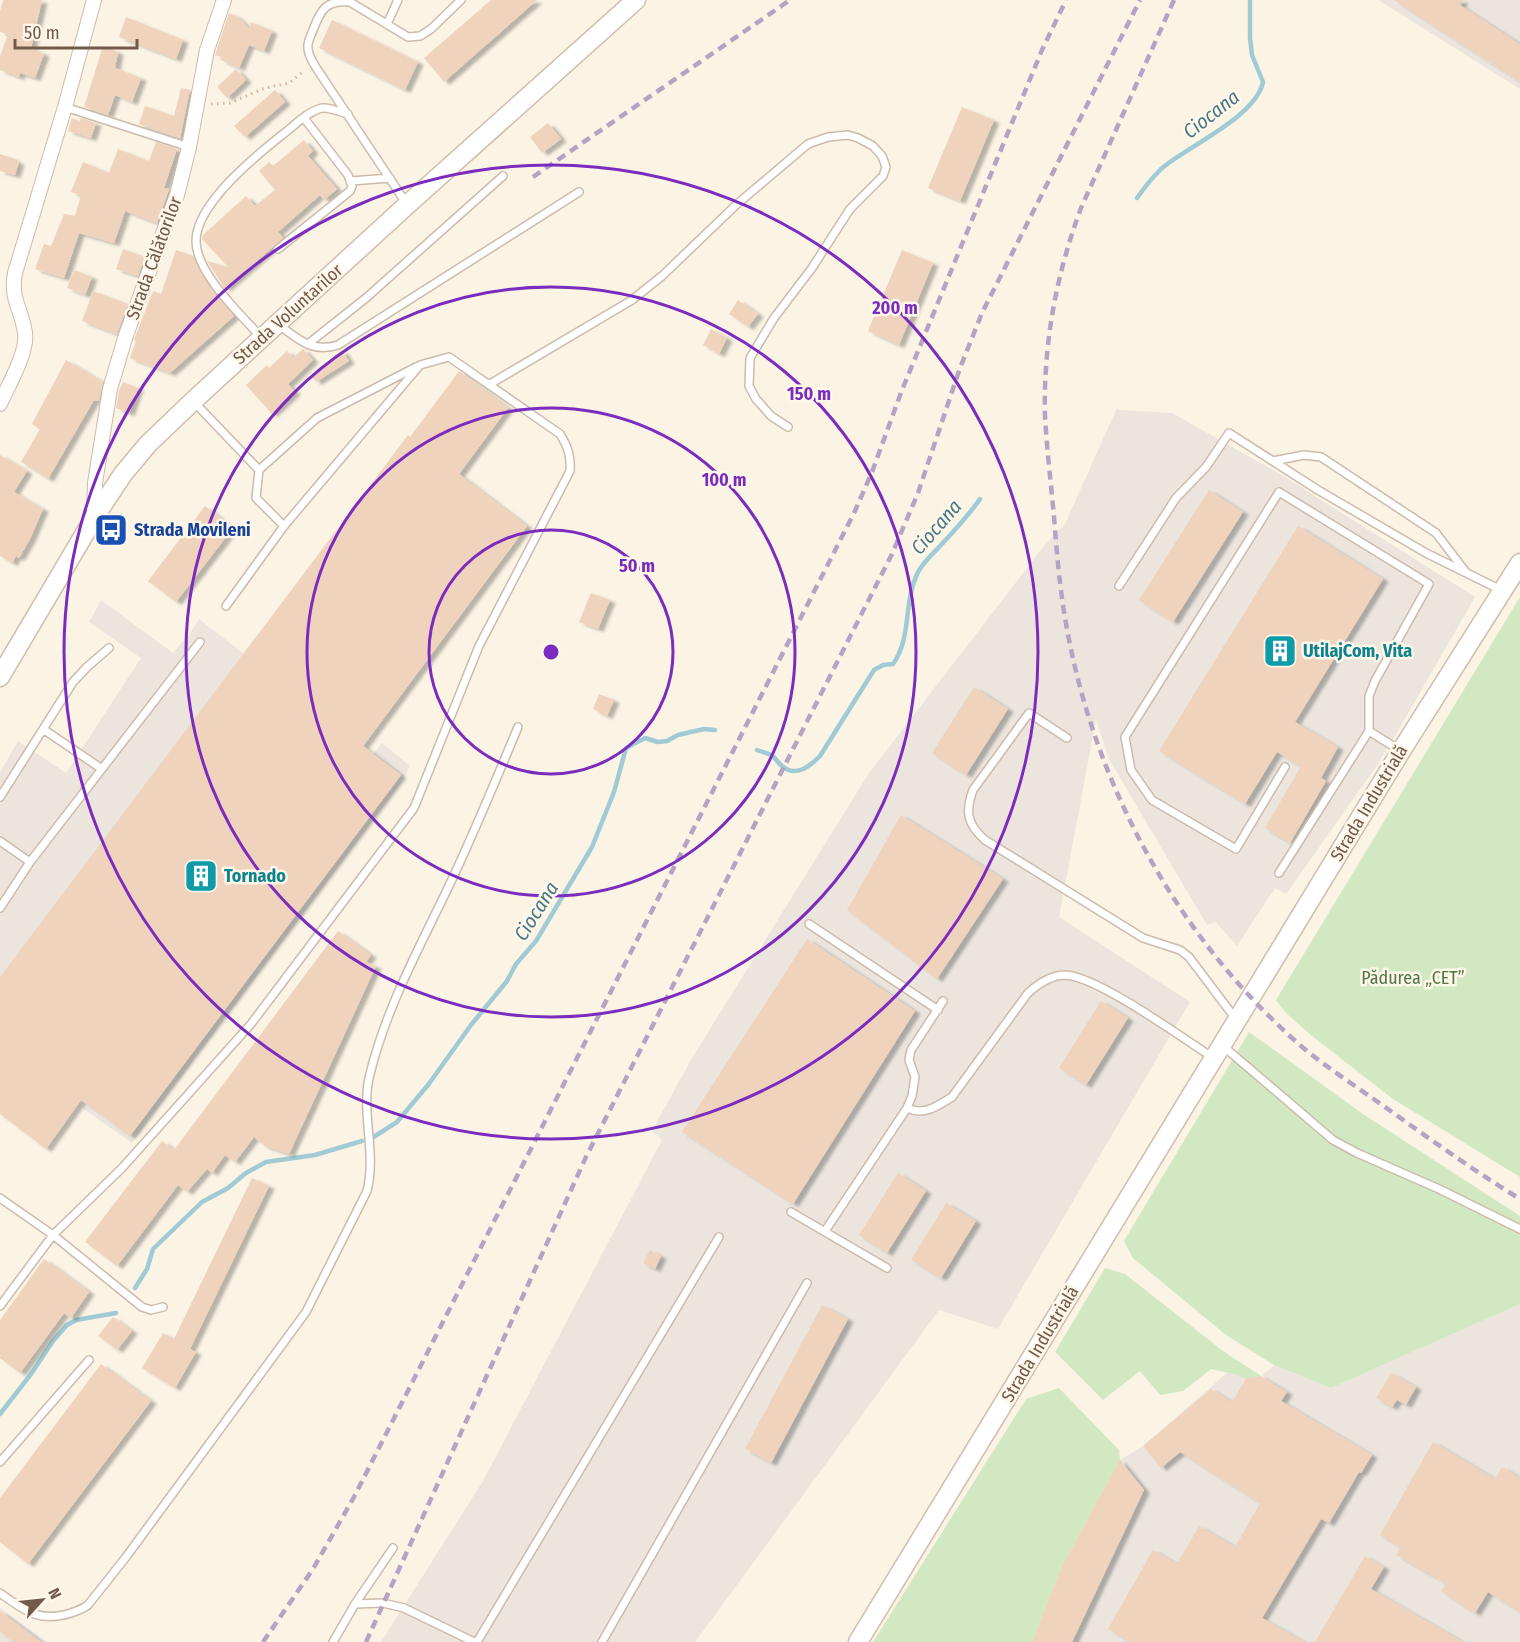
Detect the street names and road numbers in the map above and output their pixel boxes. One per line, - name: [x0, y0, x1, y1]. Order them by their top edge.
- street label: Strada Călătorilor: [122, 193, 187, 323]
- street label: Strada Voluntarilor: [229, 259, 348, 369]
- street label: Strada Industrială: [1326, 741, 1412, 865]
- street label: Strada Industrială: [997, 1282, 1083, 1406]

